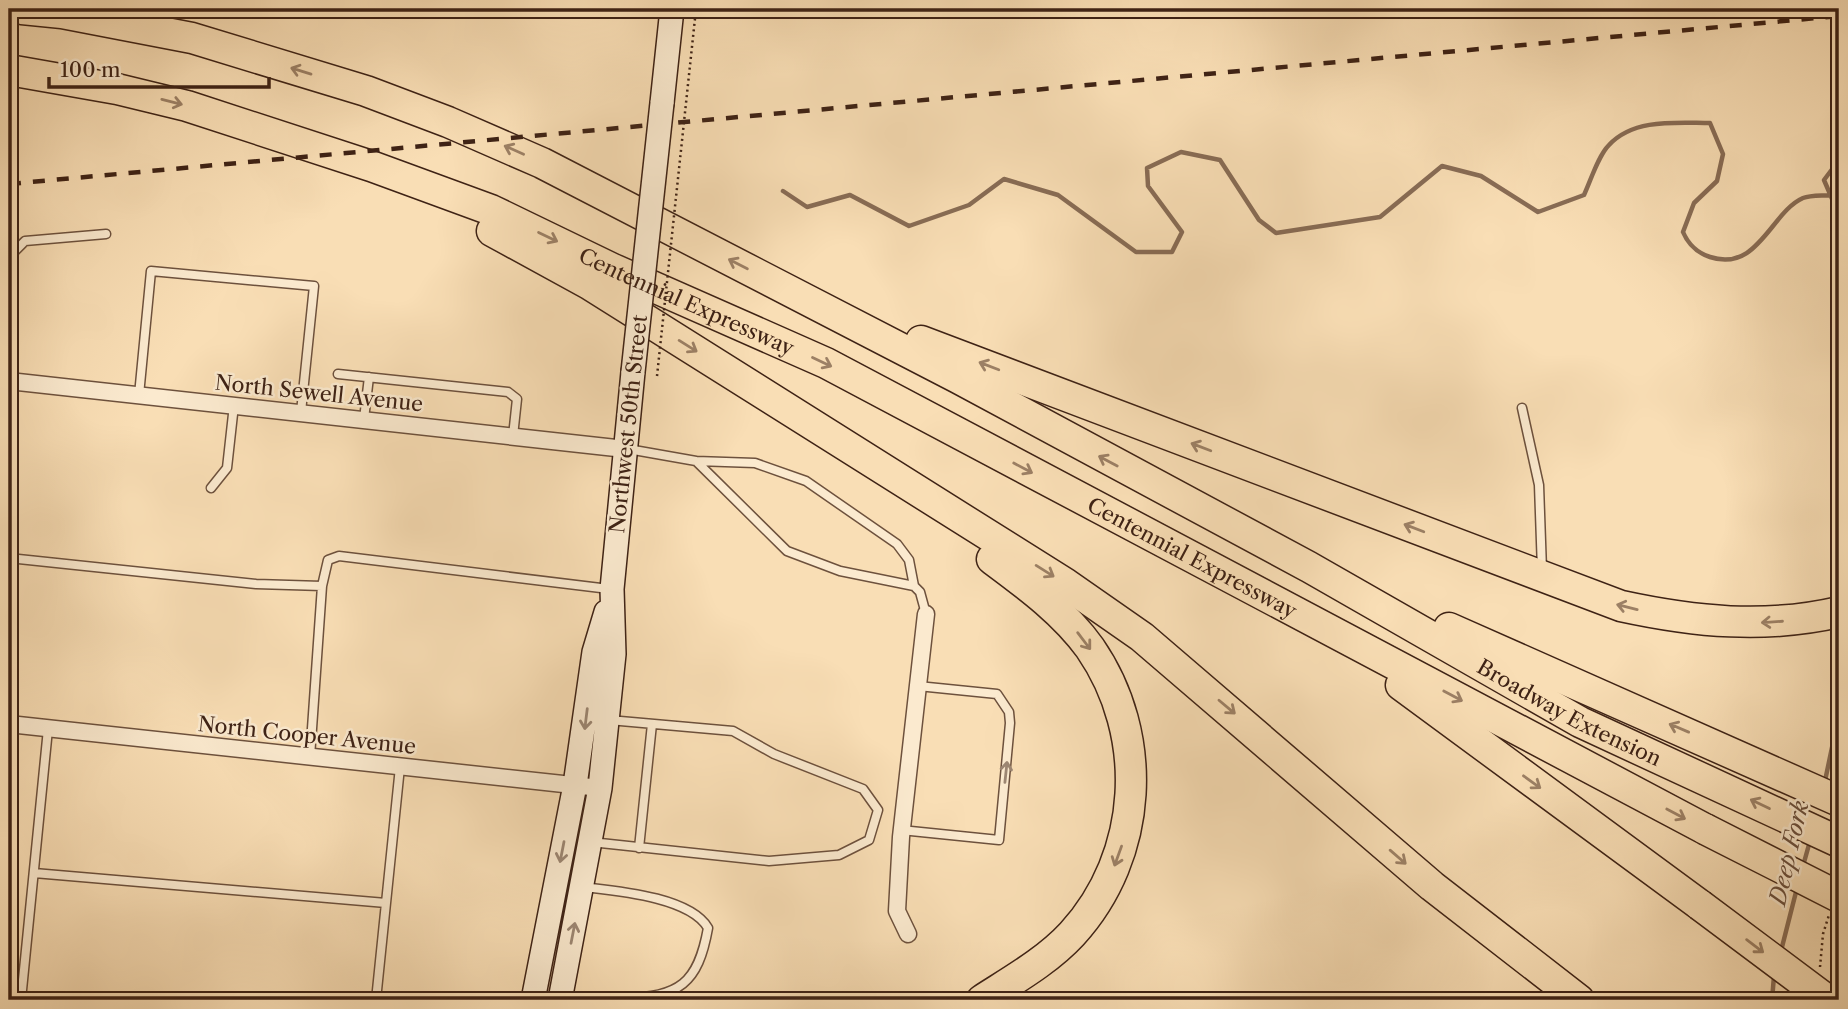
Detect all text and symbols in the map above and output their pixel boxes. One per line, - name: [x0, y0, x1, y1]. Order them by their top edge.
- scale bar: [49, 46, 270, 90]
- text: 100 m: [60, 57, 121, 82]
- one-way arrow: [290, 64, 312, 76]
- one-way arrow: [160, 96, 183, 110]
- one-way arrow: [503, 143, 525, 156]
- one-way arrow: [537, 231, 558, 245]
- street label: Centennial Expressway: [575, 242, 799, 360]
- one-way arrow: [728, 256, 749, 270]
- street label: Northwest 50th Street: [604, 313, 652, 534]
- one-way arrow: [678, 339, 697, 354]
- one-way arrow: [811, 355, 832, 369]
- one-way arrow: [978, 359, 1000, 372]
- street label: North Sewell Avenue: [214, 370, 424, 416]
- one-way arrow: [1191, 440, 1213, 452]
- one-way arrow: [1098, 454, 1119, 467]
- one-way arrow: [1012, 462, 1033, 475]
- street label: Centennial Expressway: [1083, 492, 1301, 623]
- one-way arrow: [1404, 520, 1425, 533]
- one-way arrow: [1034, 564, 1054, 578]
- one-way arrow: [1616, 600, 1639, 613]
- one-way arrow: [1761, 616, 1784, 629]
- one-way arrow: [1076, 632, 1091, 650]
- street label: Broadway Extension: [1473, 654, 1665, 771]
- one-way arrow: [1442, 690, 1463, 703]
- one-way arrow: [1217, 699, 1235, 715]
- one-way arrow: [579, 707, 592, 729]
- street label: North Cooper Avenue: [197, 711, 417, 759]
- one-way arrow: [1669, 721, 1691, 734]
- one-way arrow: [999, 761, 1012, 784]
- one-way arrow: [1522, 775, 1541, 790]
- one-way arrow: [1750, 797, 1771, 811]
- water label: Deep Fork: [1763, 798, 1815, 910]
- one-way arrow: [1665, 807, 1686, 821]
- one-way arrow: [555, 840, 568, 863]
- one-way arrow: [1110, 845, 1123, 867]
- one-way arrow: [1389, 849, 1407, 865]
- one-way arrow: [567, 922, 581, 945]
- one-way arrow: [1745, 938, 1763, 953]

